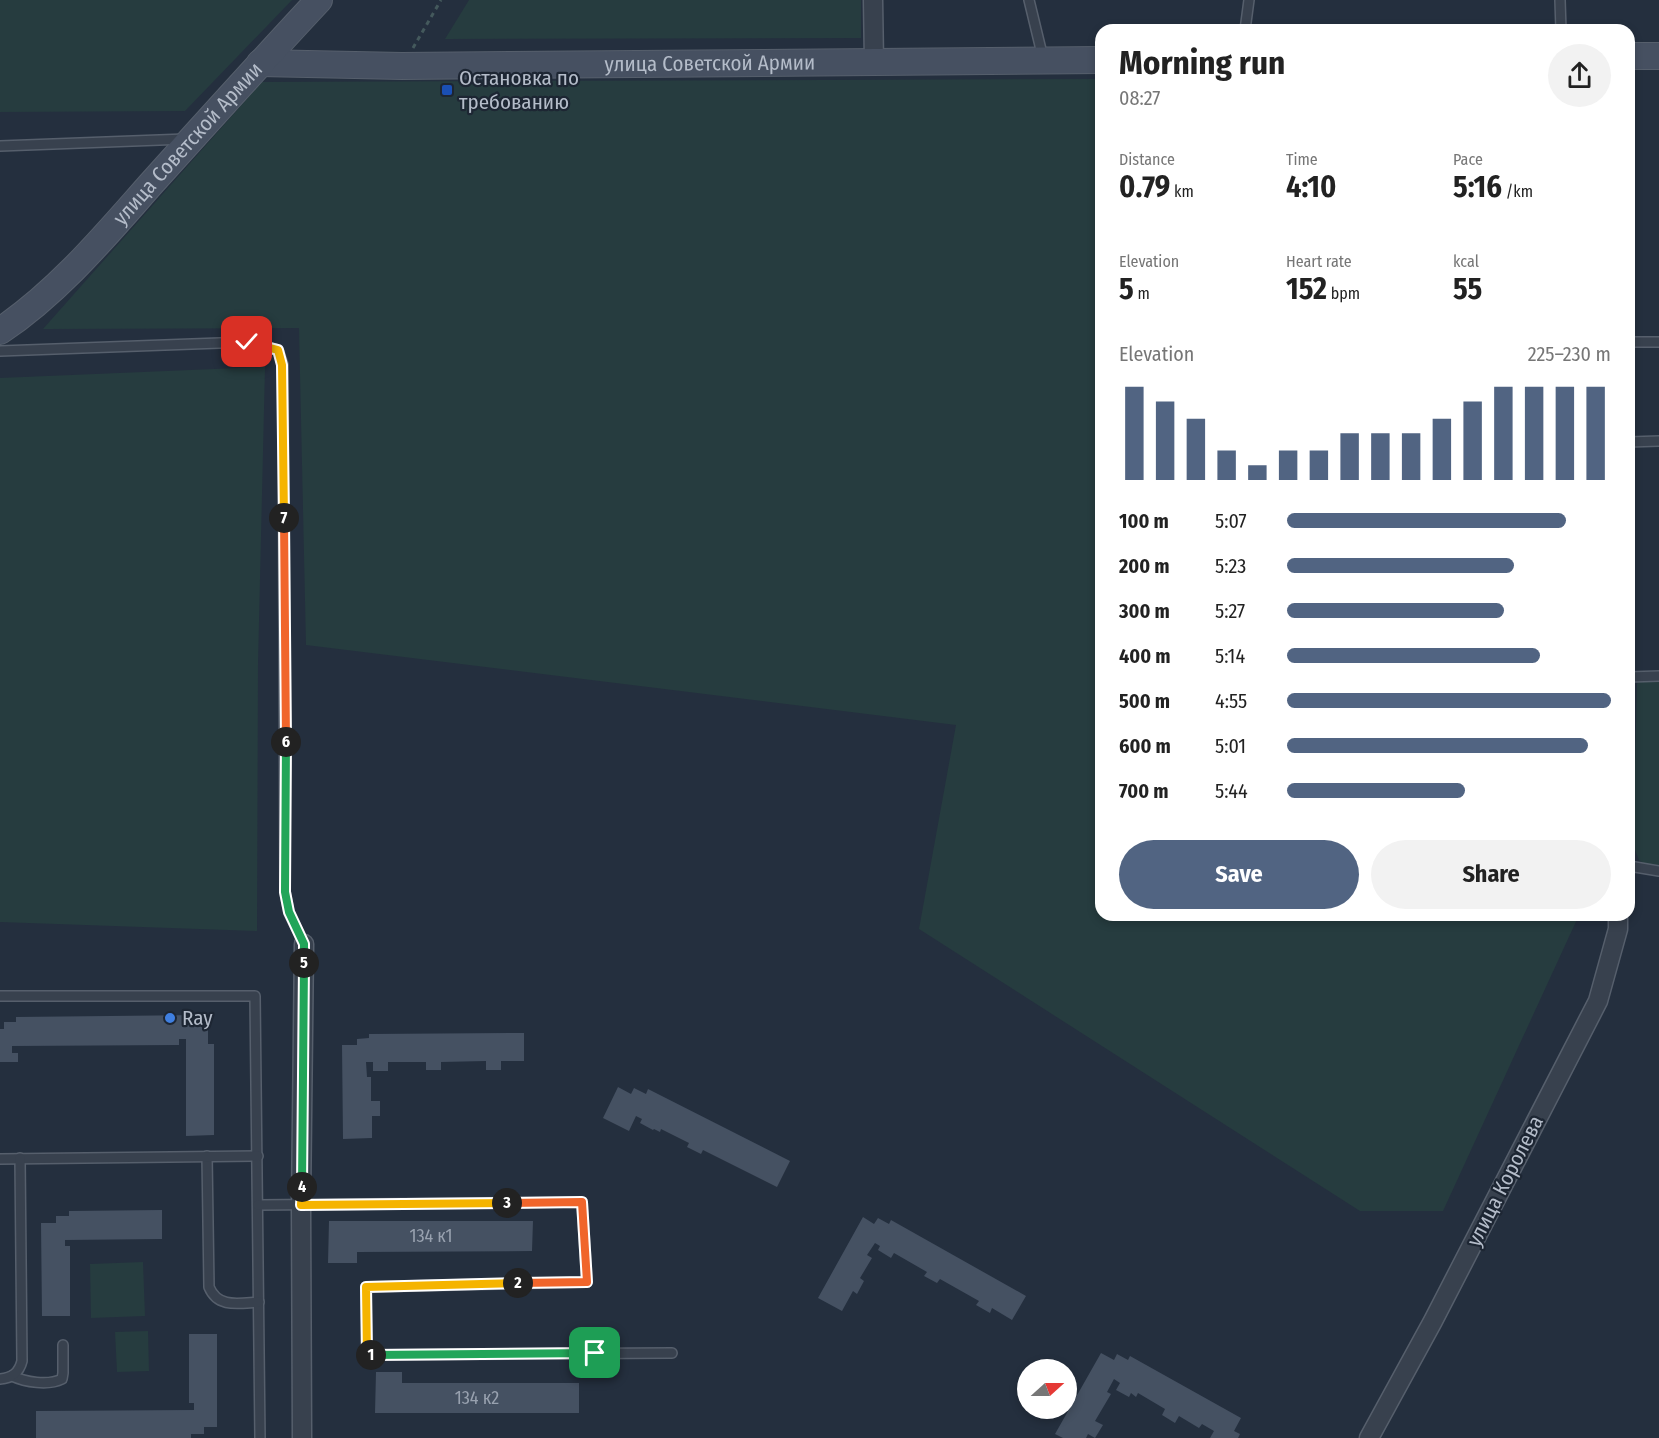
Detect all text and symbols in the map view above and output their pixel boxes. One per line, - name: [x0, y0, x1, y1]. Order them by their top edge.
- text: Morning run: [1119, 43, 1285, 83]
- button: share: [1548, 44, 1611, 107]
- street label: улица Советской Армии: [604, 49, 815, 77]
- street label: улица Советской Армии: [108, 57, 268, 231]
- place label: Остановка по требованию: [459, 65, 579, 115]
- marker: Остановка по требованию: [440, 83, 454, 97]
- text: 08:27: [1119, 86, 1160, 110]
- text: Distance: [1119, 150, 1175, 169]
- text: Time: [1286, 150, 1318, 169]
- text: Pace: [1453, 150, 1483, 169]
- text: 0.79: [1119, 169, 1170, 205]
- text: 4:10: [1286, 169, 1336, 205]
- text: 5:16: [1453, 169, 1502, 205]
- text: km: [1170, 182, 1194, 201]
- text: /km: [1502, 182, 1533, 201]
- text: Elevation: [1119, 252, 1179, 271]
- text: Heart rate: [1286, 252, 1352, 271]
- text: kcal: [1453, 252, 1479, 271]
- text: 5: [1119, 271, 1134, 307]
- text: 152: [1286, 271, 1327, 307]
- text: 55: [1453, 271, 1482, 307]
- text: m: [1134, 284, 1150, 303]
- text: bpm: [1327, 284, 1360, 303]
- pin: [221, 316, 272, 367]
- icon: check: [230, 325, 263, 358]
- text: Elevation: [1119, 342, 1194, 366]
- text: 225–230 m: [1528, 342, 1611, 366]
- pin: 7: [269, 503, 299, 533]
- text: 7: [281, 508, 287, 527]
- text: 100 m: [1119, 509, 1169, 533]
- text: 5:07: [1215, 509, 1247, 533]
- text: 200 m: [1119, 554, 1170, 578]
- text: 5:23: [1215, 554, 1246, 578]
- text: 300 m: [1119, 599, 1170, 623]
- text: 5:27: [1215, 599, 1245, 623]
- text: 400 m: [1119, 644, 1171, 668]
- text: 5:14: [1215, 644, 1245, 668]
- text: 500 m: [1119, 689, 1170, 713]
- text: 4:55: [1215, 689, 1247, 713]
- pin: 6: [271, 727, 301, 757]
- text: 6: [282, 732, 290, 751]
- text: 600 m: [1119, 734, 1171, 758]
- text: 5:01: [1215, 734, 1246, 758]
- text: 700 m: [1119, 779, 1169, 803]
- text: 5:44: [1215, 779, 1248, 803]
- button: Save: [1119, 840, 1359, 909]
- button: Share: [1371, 840, 1611, 909]
- pin: 5: [289, 948, 319, 978]
- text: 5: [300, 953, 308, 972]
- place label: Ray: [182, 1005, 213, 1031]
- marker: Ray: [163, 1011, 177, 1025]
- street label: улица Королева: [1461, 1111, 1549, 1251]
- pin: 4: [287, 1172, 317, 1202]
- text: 4: [298, 1177, 306, 1196]
- pin: 3: [492, 1188, 522, 1218]
- text: 3: [503, 1193, 511, 1212]
- house number: 134 к1: [409, 1225, 453, 1247]
- pin: 2: [503, 1268, 533, 1298]
- text: 2: [514, 1273, 522, 1292]
- pin: [569, 1327, 620, 1378]
- icon: arrive: [578, 1336, 611, 1369]
- pin: 1: [356, 1340, 386, 1370]
- text: 1: [368, 1345, 374, 1364]
- north arrow: [1017, 1359, 1077, 1419]
- map controls: [1017, 1359, 1077, 1419]
- house number: 134 к2: [455, 1387, 499, 1409]

